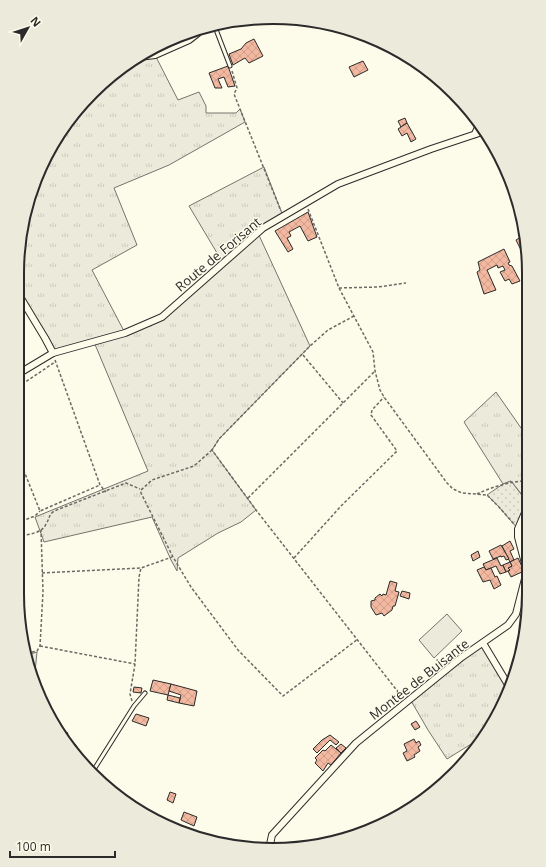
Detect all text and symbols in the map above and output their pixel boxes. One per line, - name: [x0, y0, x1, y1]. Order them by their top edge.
- north arrow: [8, 8, 48, 48]
- text: N: [28, 13, 45, 30]
- street label: Route de Forisant: [171, 213, 265, 295]
- street label: Montée de Buisante: [366, 634, 472, 724]
- scale bar: [10, 833, 115, 859]
- text: 100 m: [16, 838, 51, 855]

